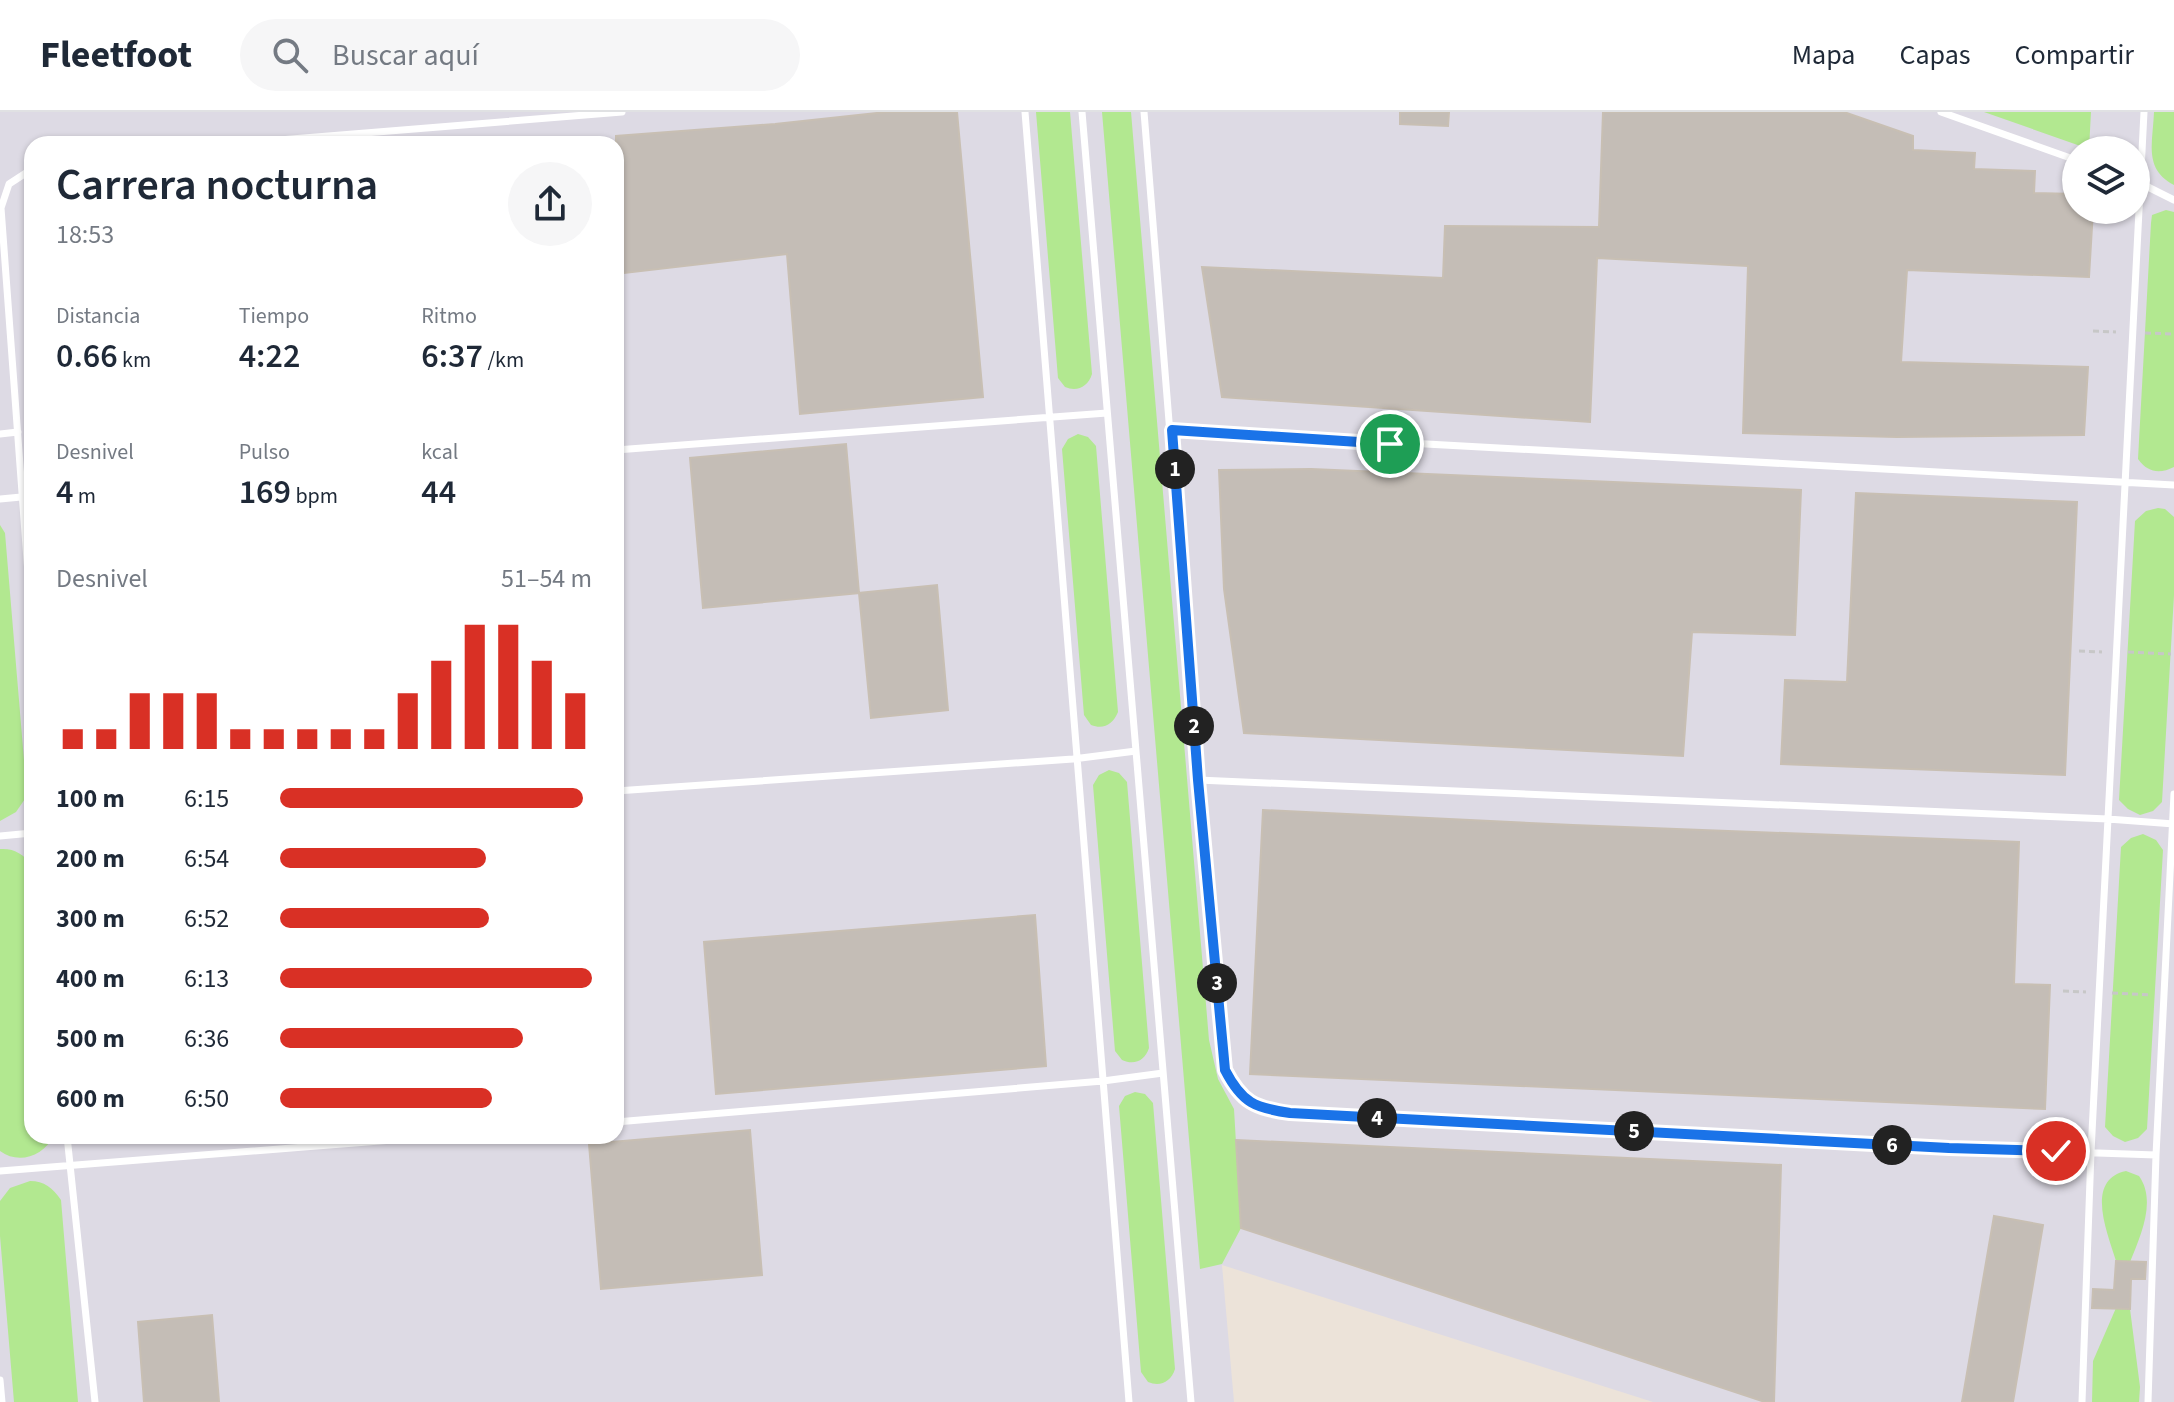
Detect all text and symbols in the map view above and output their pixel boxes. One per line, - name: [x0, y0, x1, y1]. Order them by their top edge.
- search box: [240, 19, 800, 91]
- text: Fleetfoot: [40, 28, 192, 82]
- icon: search: [268, 33, 312, 77]
- text: Buscar aquí: [332, 34, 479, 77]
- text: Mapa: [1792, 35, 1855, 75]
- text: Capas: [1899, 35, 1971, 75]
- text: Compartir: [2015, 35, 2134, 75]
- map controls: [2062, 136, 2150, 224]
- button: layers: [2062, 136, 2150, 224]
- text: Carrera nocturna: [56, 154, 378, 217]
- button: share: [508, 162, 592, 246]
- text: 18:53: [56, 216, 114, 253]
- text: Distancia: [56, 300, 140, 332]
- text: Tiempo: [239, 300, 309, 332]
- text: Ritmo: [421, 300, 477, 332]
- text: 0.66: [56, 332, 118, 381]
- text: 4:22: [239, 332, 300, 381]
- text: 6:37: [421, 332, 483, 381]
- text: km: [118, 344, 151, 376]
- text: /km: [483, 344, 524, 376]
- pin: [1356, 410, 1424, 478]
- icon: arrive: [1368, 422, 1412, 466]
- text: Desnivel: [56, 436, 134, 468]
- text: Pulso: [239, 436, 290, 468]
- text: kcal: [421, 436, 458, 468]
- pin: 1: [1155, 449, 1195, 489]
- text: 1: [1169, 453, 1181, 485]
- text: 4: [56, 468, 73, 517]
- text: 169: [239, 468, 291, 517]
- text: 44: [421, 468, 456, 517]
- text: m: [73, 480, 96, 512]
- text: bpm: [291, 480, 338, 512]
- text: Desnivel: [56, 560, 148, 597]
- text: 51–54 m: [501, 560, 592, 597]
- pin: 2: [1174, 706, 1214, 746]
- text: 2: [1188, 710, 1200, 742]
- text: 100 m: [56, 780, 125, 817]
- text: 6:15: [184, 780, 229, 817]
- text: 200 m: [56, 840, 125, 877]
- text: 6:54: [184, 840, 229, 877]
- text: 300 m: [56, 900, 125, 937]
- text: 6:52: [184, 900, 229, 937]
- text: 400 m: [56, 960, 125, 997]
- text: 6:13: [184, 960, 229, 997]
- pin: 3: [1197, 963, 1237, 1003]
- text: 3: [1211, 967, 1223, 999]
- text: 500 m: [56, 1020, 125, 1057]
- text: 6:36: [184, 1020, 229, 1057]
- text: 600 m: [56, 1080, 125, 1117]
- text: 6:50: [184, 1080, 229, 1117]
- pin: 4: [1357, 1098, 1397, 1138]
- text: 4: [1371, 1102, 1383, 1134]
- pin: 5: [1614, 1111, 1654, 1151]
- text: 5: [1628, 1115, 1640, 1147]
- pin: [2022, 1117, 2090, 1185]
- pin: 6: [1872, 1125, 1912, 1165]
- text: 6: [1886, 1129, 1898, 1161]
- icon: check: [2034, 1129, 2078, 1173]

